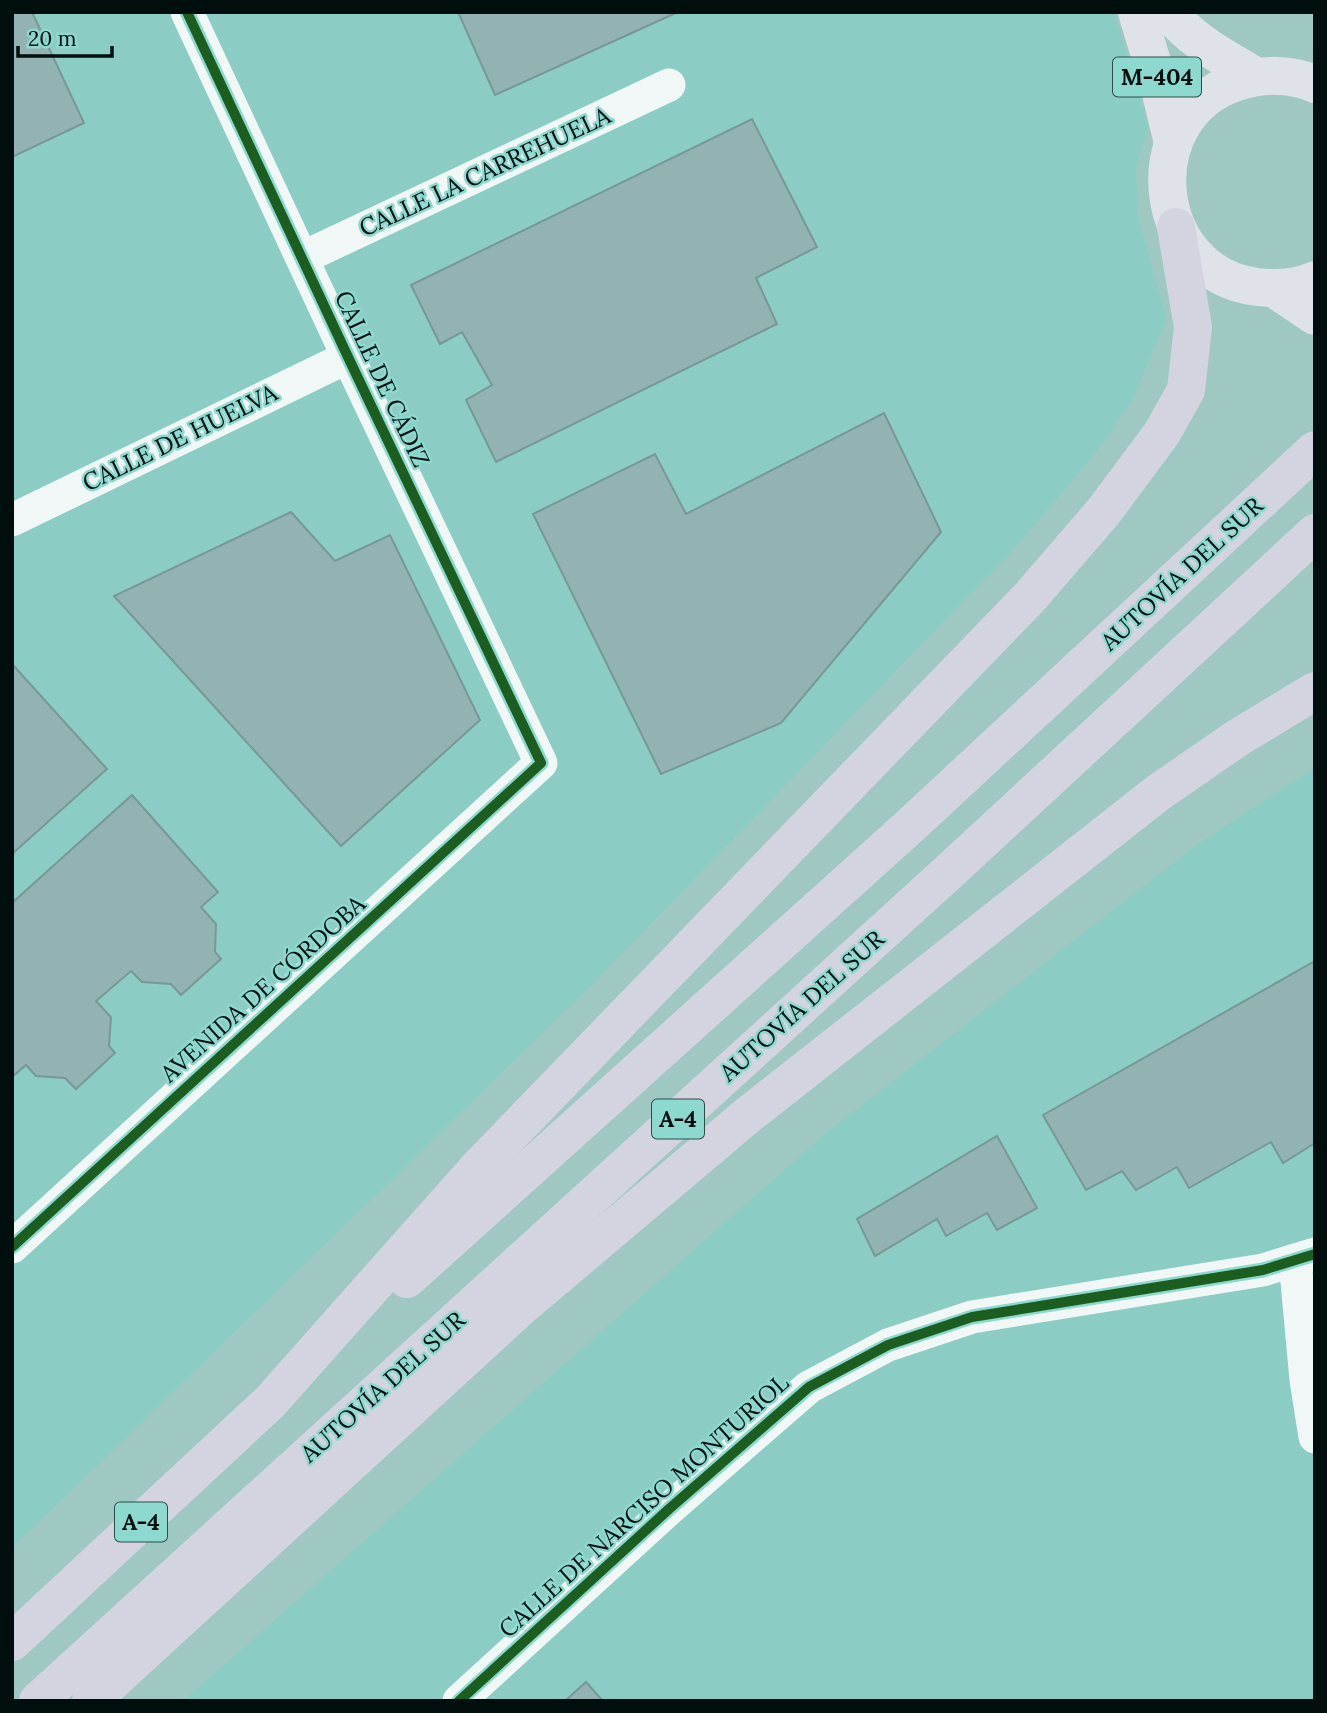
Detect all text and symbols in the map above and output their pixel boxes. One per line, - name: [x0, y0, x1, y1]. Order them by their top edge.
- scale bar: [18, 14, 112, 58]
- text: 20 m: [28, 25, 77, 52]
- road number: M-404: [1113, 58, 1201, 96]
- street label: CALLE LA CARREHUELA: [354, 99, 616, 243]
- street label: CALLE DE CÁDIZ: [328, 286, 437, 472]
- street label: CALLE DE HUELVA: [77, 377, 283, 498]
- street label: AUTOVÍA DEL SUR: [1093, 490, 1270, 658]
- street label: AVENIDA DE CÓRDOBA: [153, 888, 372, 1090]
- street label: AUTOVÍA DEL SUR: [712, 923, 891, 1089]
- road number: A-4: [652, 1100, 704, 1138]
- street label: AUTOVÍA DEL SUR: [293, 1304, 472, 1470]
- street label: CALLE DE NARCISO MONTURIOL: [492, 1367, 795, 1644]
- road number: A-4: [115, 1502, 167, 1541]

